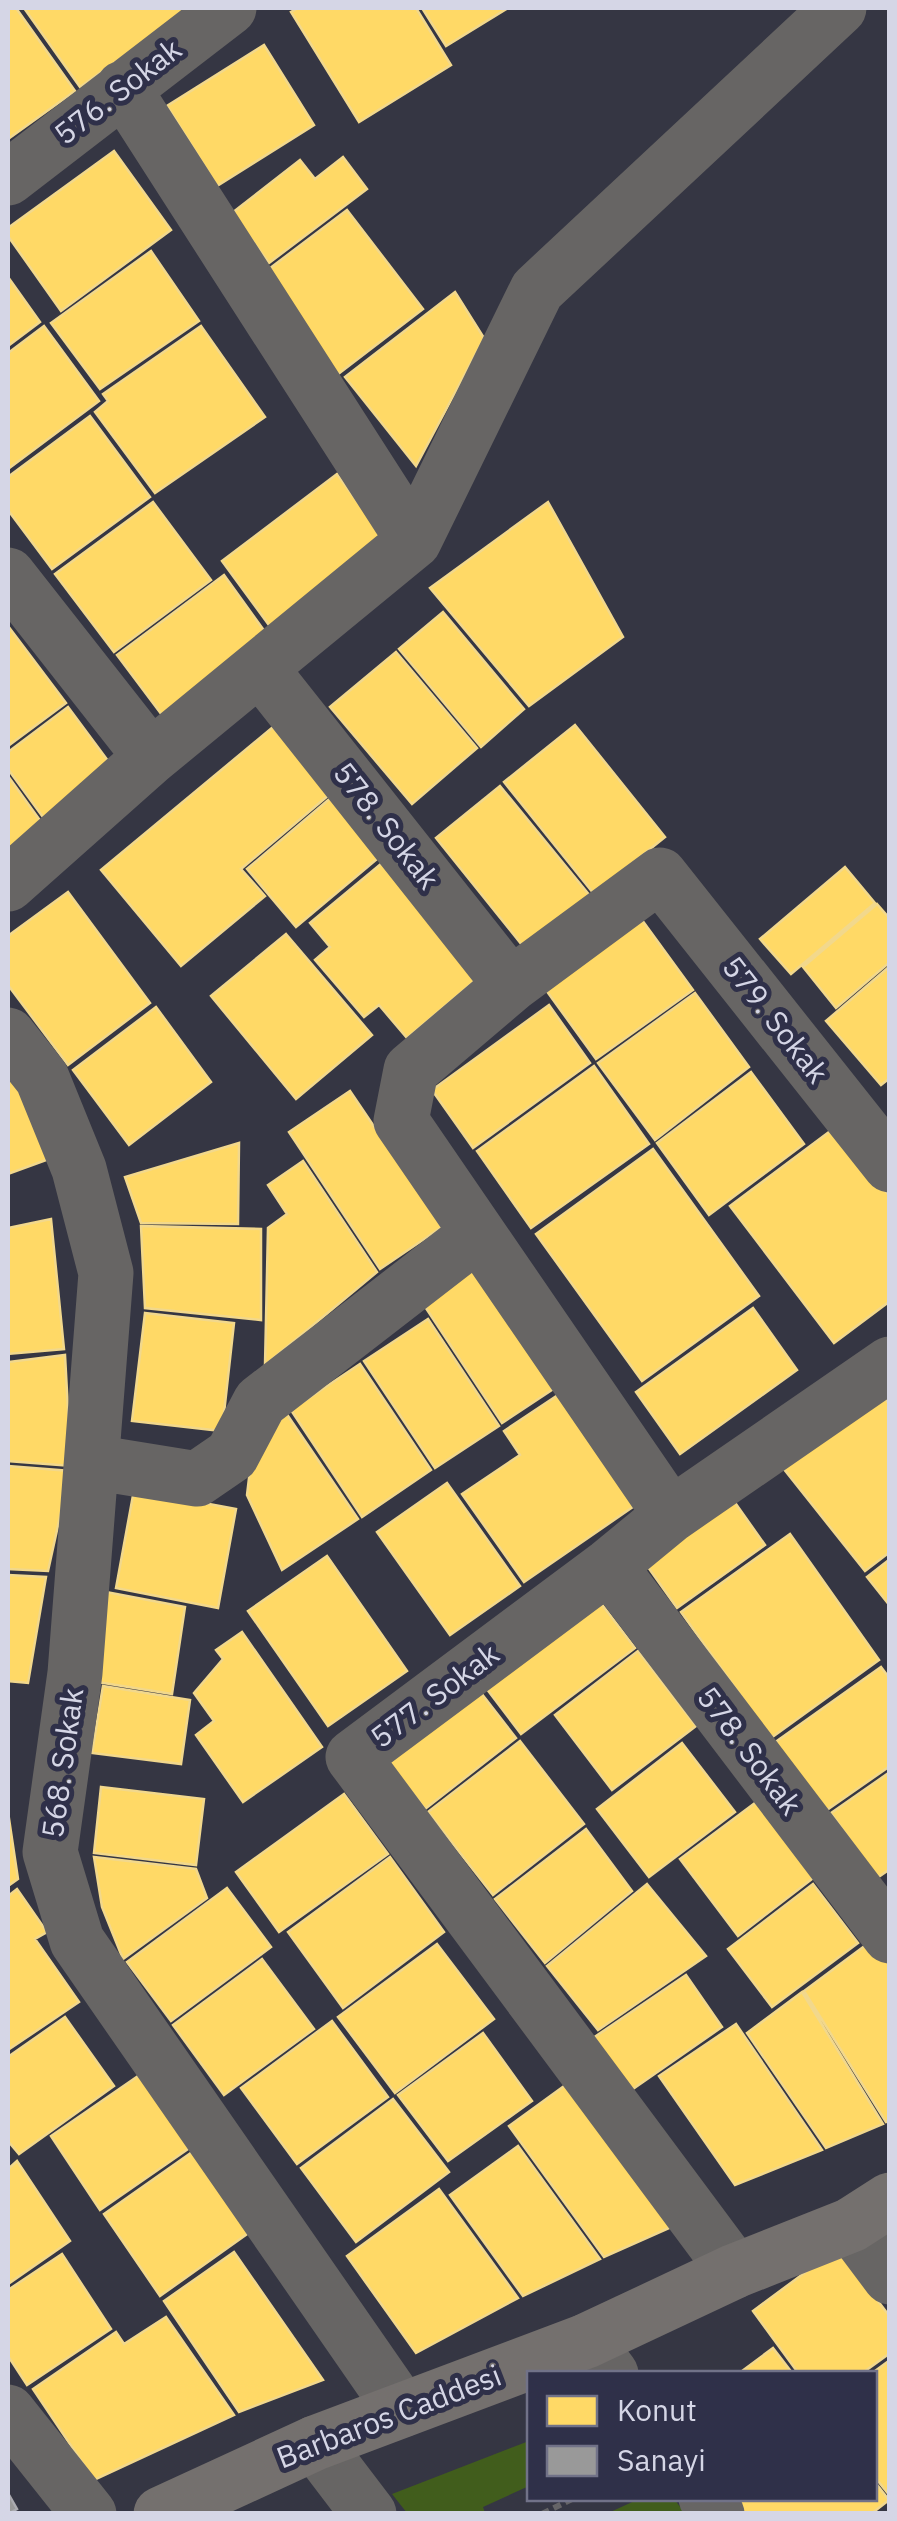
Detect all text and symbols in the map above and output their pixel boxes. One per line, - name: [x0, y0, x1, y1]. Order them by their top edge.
- street label: 576. Sokak: [46, 29, 189, 153]
- street label: 578. Sokak: [325, 754, 449, 897]
- street label: 579. Sokak: [714, 948, 838, 1091]
- street label: 577. Sokak: [362, 1634, 506, 1756]
- street label: 578. Sokak: [689, 1678, 811, 1822]
- street label: 568. Sokak: [32, 1685, 91, 1840]
- street label: Barbaros Caddesi: [271, 2355, 506, 2476]
- legend: [527, 2371, 877, 2501]
- text: Konut: [617, 2390, 697, 2429]
- text: Sanayi: [617, 2440, 706, 2479]

